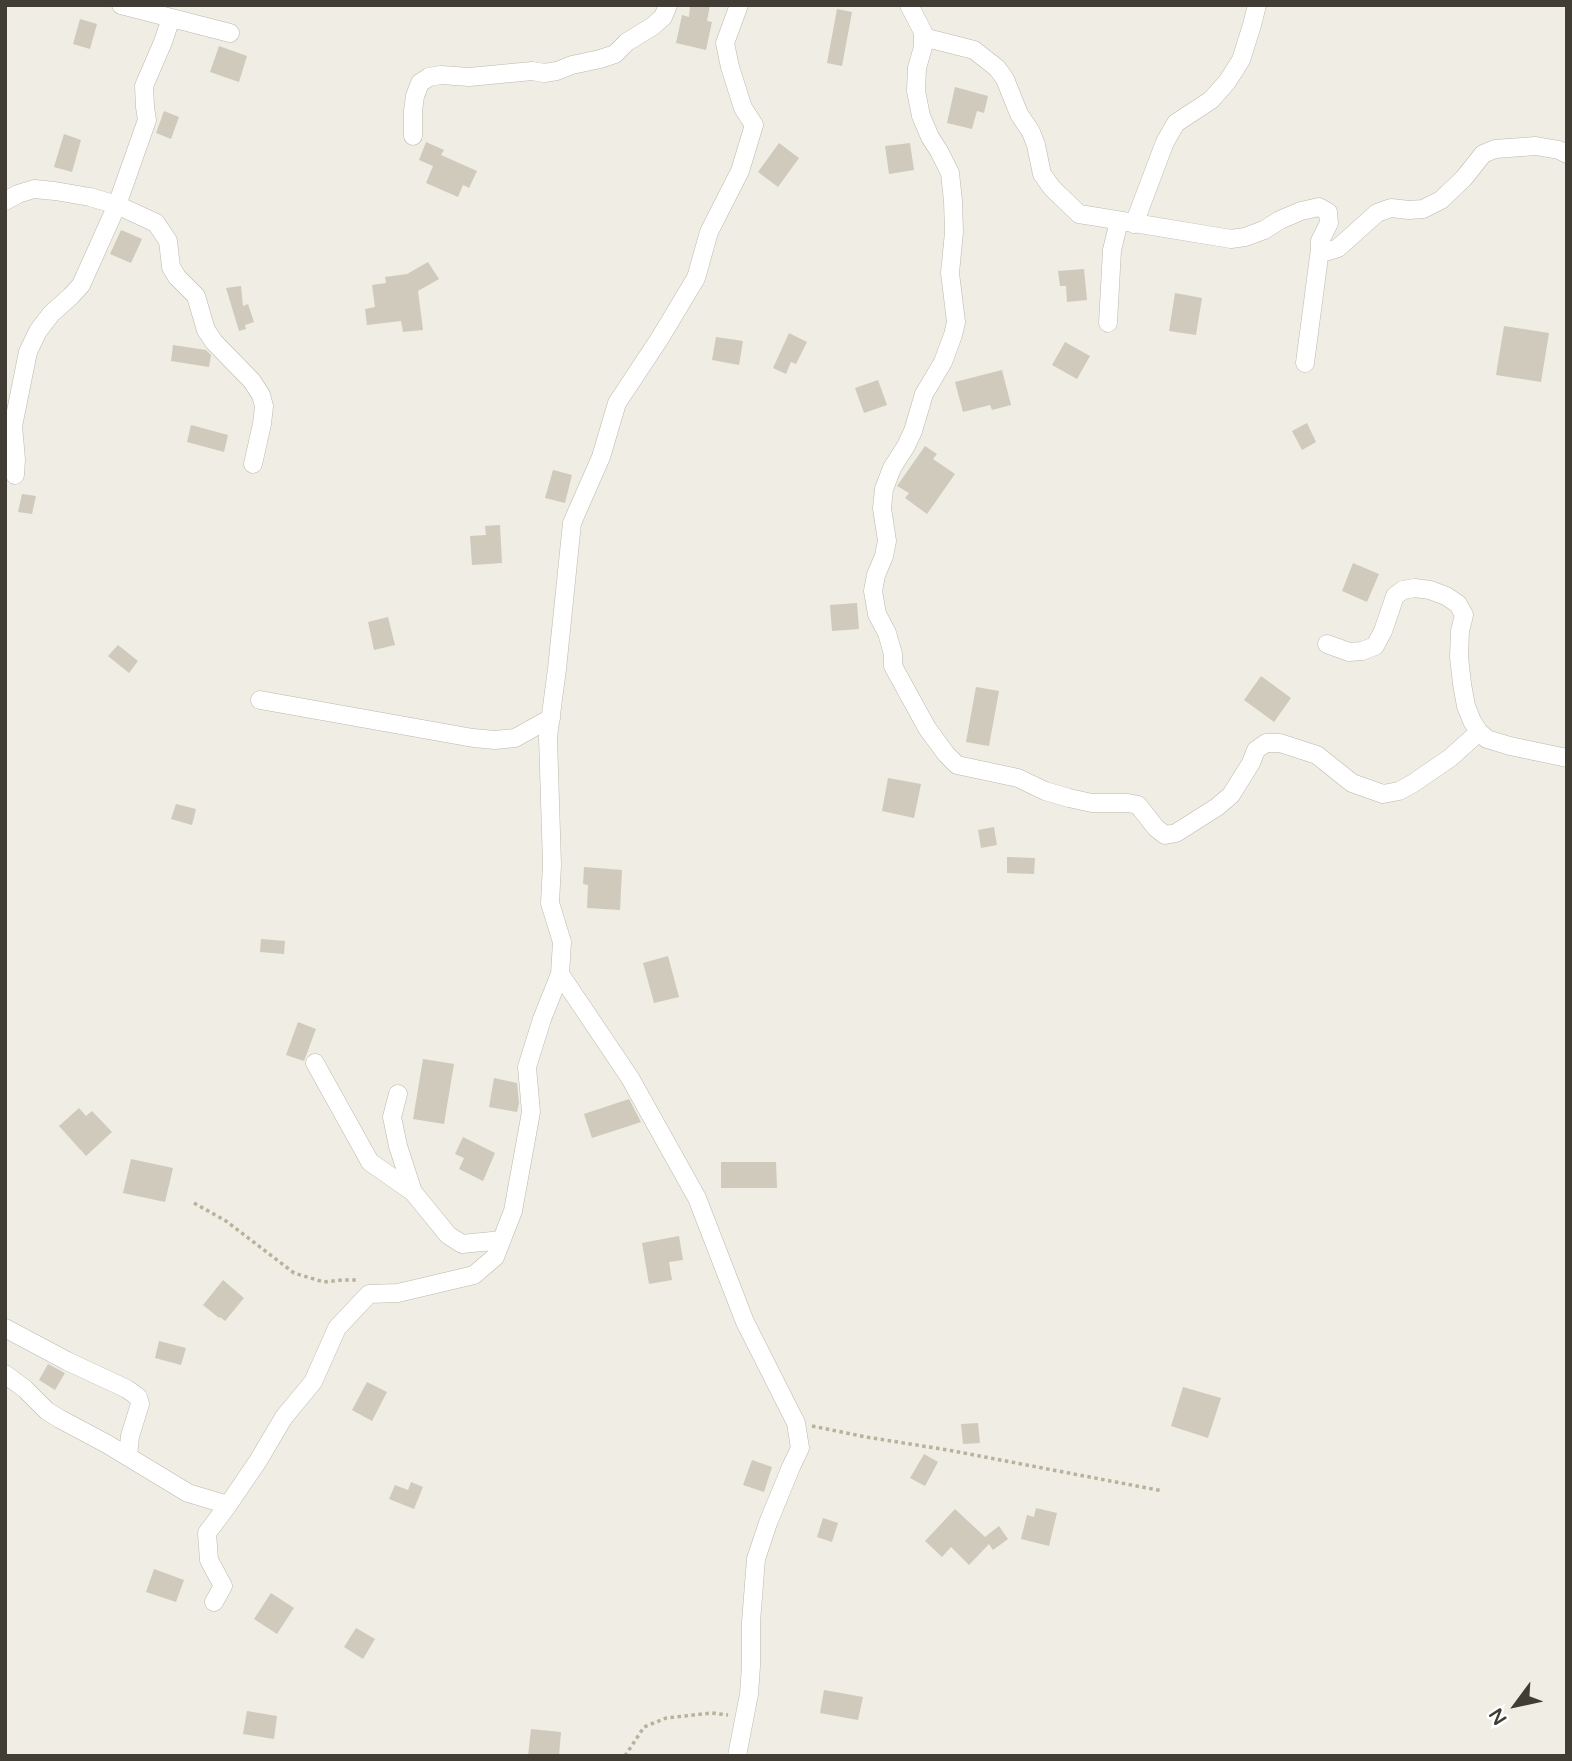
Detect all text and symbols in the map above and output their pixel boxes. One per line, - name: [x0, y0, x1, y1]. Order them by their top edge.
- north arrow: [1481, 1670, 1551, 1740]
- text: N: [1485, 1704, 1512, 1729]

